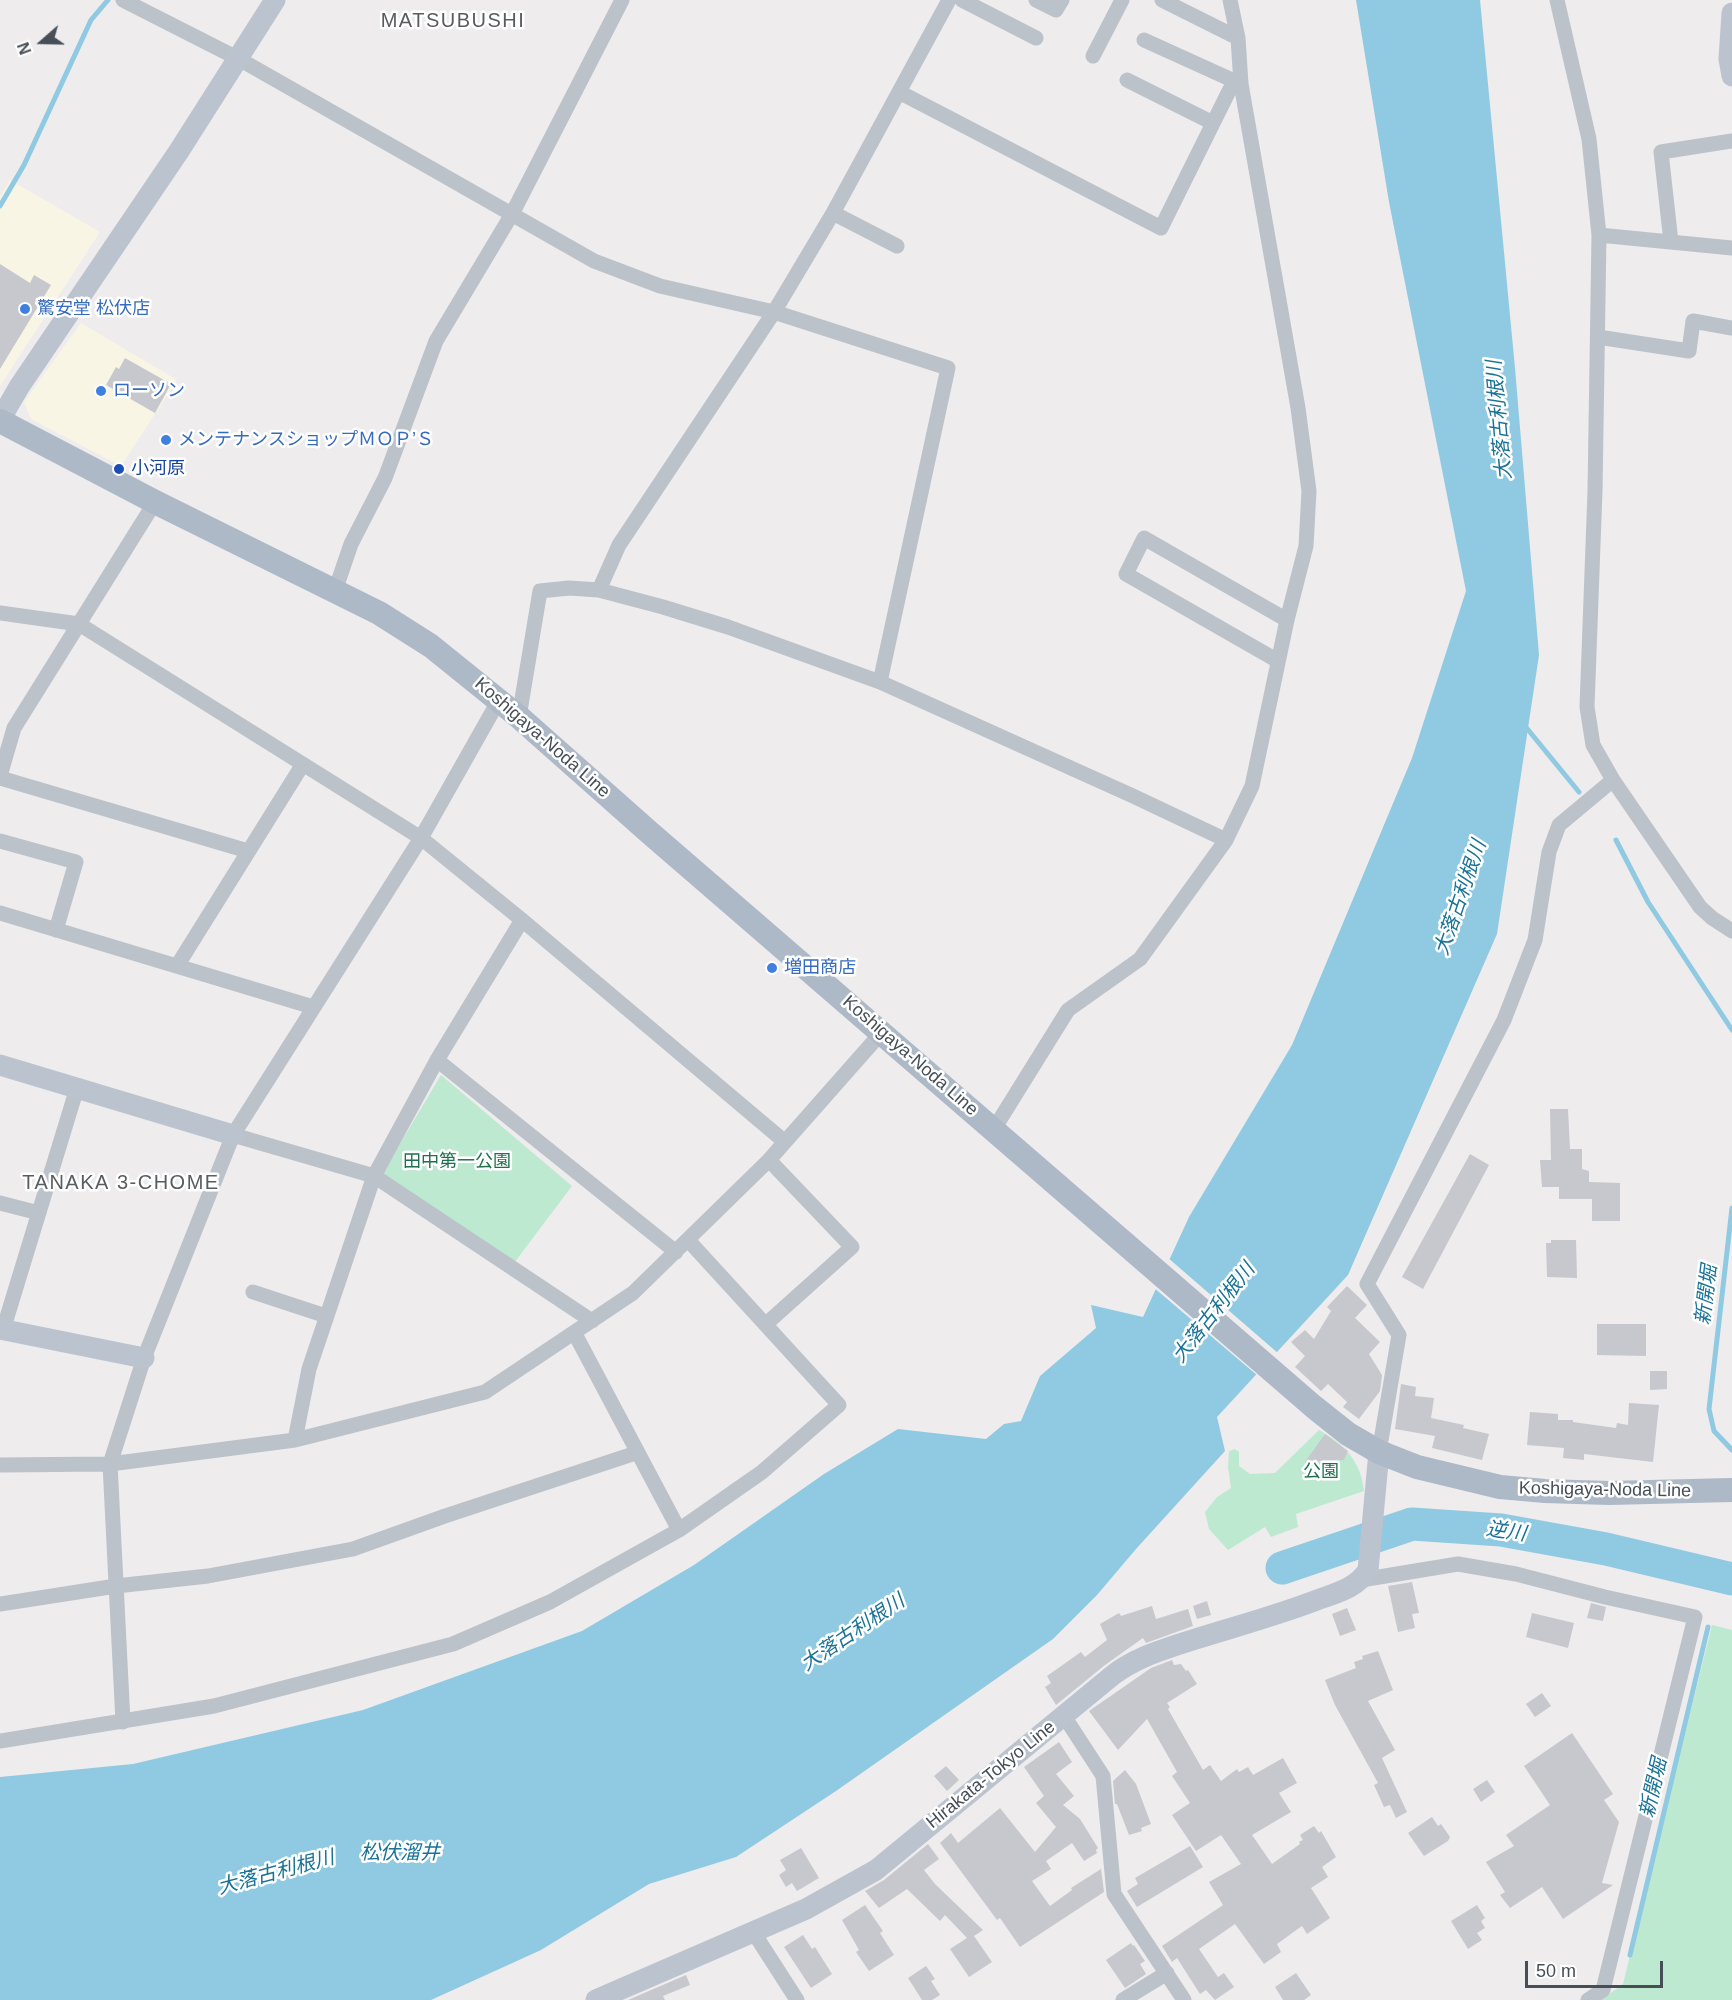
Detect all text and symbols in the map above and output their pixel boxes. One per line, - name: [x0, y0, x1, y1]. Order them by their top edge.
- district label: MATSUBUSHI: [381, 9, 525, 33]
- north arrow: [12, 12, 72, 72]
- text: N: [15, 40, 35, 57]
- place label: 驚安堂 松伏店: [37, 298, 150, 320]
- marker: 驚安堂 松伏店: [18, 302, 32, 316]
- water label: 大落古利根川: [1483, 359, 1517, 481]
- place label: ローソン: [113, 380, 185, 402]
- marker: ローソン: [94, 384, 108, 398]
- place label: メンテナンスショップＭＯＰ’Ｓ: [178, 429, 434, 451]
- marker: メンテナンスショップＭＯＰ’Ｓ: [159, 433, 173, 447]
- place label: 小河原: [131, 458, 185, 480]
- marker: 小河原: [112, 462, 126, 476]
- street label: Koshigaya-Noda Line: [470, 673, 614, 803]
- water label: 大落古利根川: [1430, 837, 1492, 959]
- place label: 増田商店: [784, 957, 856, 979]
- marker: 増田商店: [765, 961, 779, 975]
- street label: Koshigaya-Noda Line: [838, 991, 982, 1121]
- park label: 田中第一公園: [403, 1151, 511, 1173]
- district label: TANAKA 3-CHOME: [22, 1171, 220, 1195]
- water label: 大落古利根川: [1168, 1258, 1260, 1368]
- water label: 新開堀: [1691, 1264, 1723, 1326]
- park label: 公園: [1303, 1461, 1339, 1483]
- street label: Koshigaya-Noda Line: [1519, 1478, 1691, 1502]
- water label: 逆川: [1485, 1517, 1527, 1547]
- water label: 大落古利根川: [797, 1590, 909, 1676]
- street label: Hirakata-Tokyo Line: [922, 1717, 1060, 1833]
- water label: 新開堀: [1636, 1756, 1672, 1820]
- water label: 松伏溜井: [360, 1841, 440, 1865]
- water label: 大落古利根川: [215, 1846, 337, 1900]
- scale bar: [1528, 1949, 1666, 1987]
- text: 50 m: [1536, 1961, 1576, 1981]

